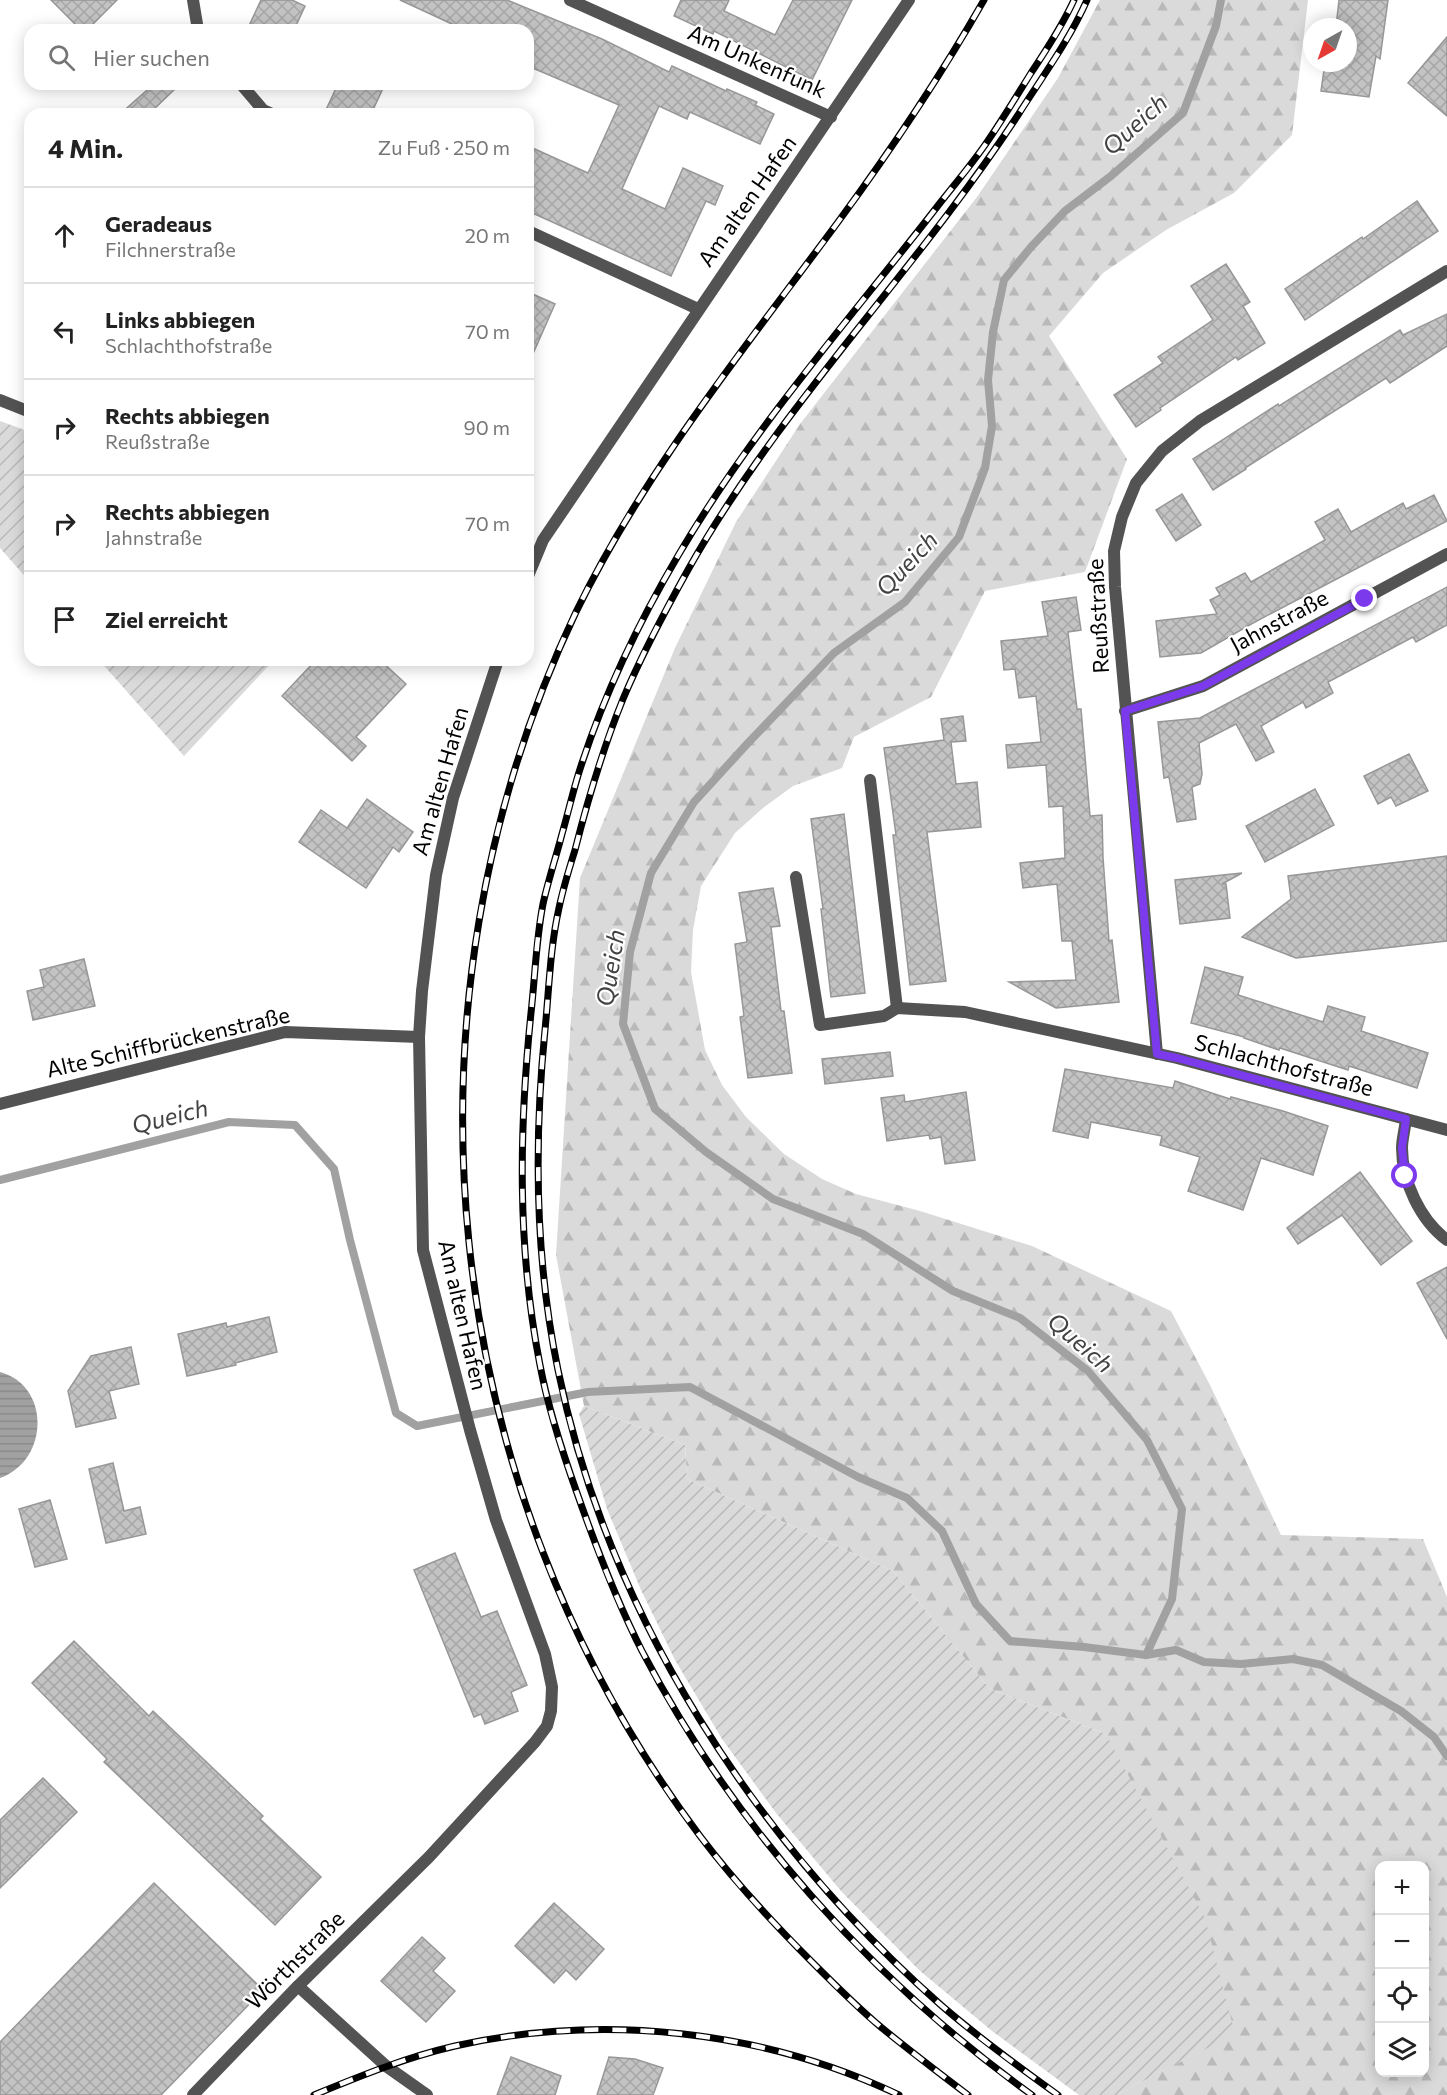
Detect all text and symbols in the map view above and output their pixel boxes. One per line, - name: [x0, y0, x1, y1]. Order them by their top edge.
- street label: Am Unkenfunk: [684, 18, 831, 103]
- north arrow: [1303, 18, 1357, 72]
- search box: [24, 24, 534, 90]
- icon: search: [45, 41, 78, 74]
- text: Hier suchen: [93, 44, 210, 71]
- water label: Queich: [1096, 87, 1172, 161]
- street label: Am alten Hafen: [692, 130, 802, 271]
- text: 4 Min.: [48, 132, 123, 163]
- text: Zu Fuß · 250 m: [378, 135, 510, 159]
- text: Geradeaus: [105, 210, 212, 237]
- icon: ahead: [48, 219, 81, 252]
- text: 20 m: [465, 223, 510, 247]
- text: Filchnerstraße: [105, 237, 236, 261]
- text: Links abbiegen: [105, 306, 255, 333]
- icon: left: [48, 315, 81, 348]
- text: 70 m: [465, 319, 510, 343]
- text: Schlachthofstraße: [105, 333, 272, 357]
- text: Rechts abbiegen: [105, 402, 270, 429]
- icon: right: [48, 411, 81, 444]
- text: 90 m: [464, 415, 510, 439]
- text: Reußstraße: [105, 429, 210, 453]
- text: Rechts abbiegen: [105, 498, 270, 525]
- icon: right: [48, 507, 81, 540]
- text: 70 m: [465, 511, 510, 535]
- text: Jahnstraße: [105, 525, 202, 549]
- water label: Queich: [869, 525, 943, 601]
- street label: Reußstraße: [1081, 558, 1114, 674]
- street label: Jahnstraße: [1225, 583, 1332, 658]
- route end: [1351, 585, 1377, 611]
- icon: arrive: [48, 603, 81, 636]
- text: Ziel erreicht: [105, 606, 228, 633]
- street label: Am alten Hafen: [405, 703, 474, 858]
- water label: Queich: [589, 927, 630, 1008]
- street label: Alte Schiffbrückenstraße: [44, 1000, 292, 1083]
- street label: Schlachthofstraße: [1192, 1028, 1376, 1101]
- water label: Queich: [129, 1092, 211, 1139]
- route start: [1391, 1162, 1417, 1188]
- street label: Am alten Hafen: [433, 1237, 494, 1393]
- water label: Queich: [1042, 1306, 1120, 1378]
- map controls: [1375, 1861, 1429, 2077]
- button: +: [1375, 1861, 1429, 1915]
- street label: Wörthstraße: [240, 1905, 350, 2015]
- button: −: [1375, 1915, 1429, 1969]
- button: locate: [1375, 1969, 1429, 2023]
- button: layers: [1375, 2023, 1429, 2077]

